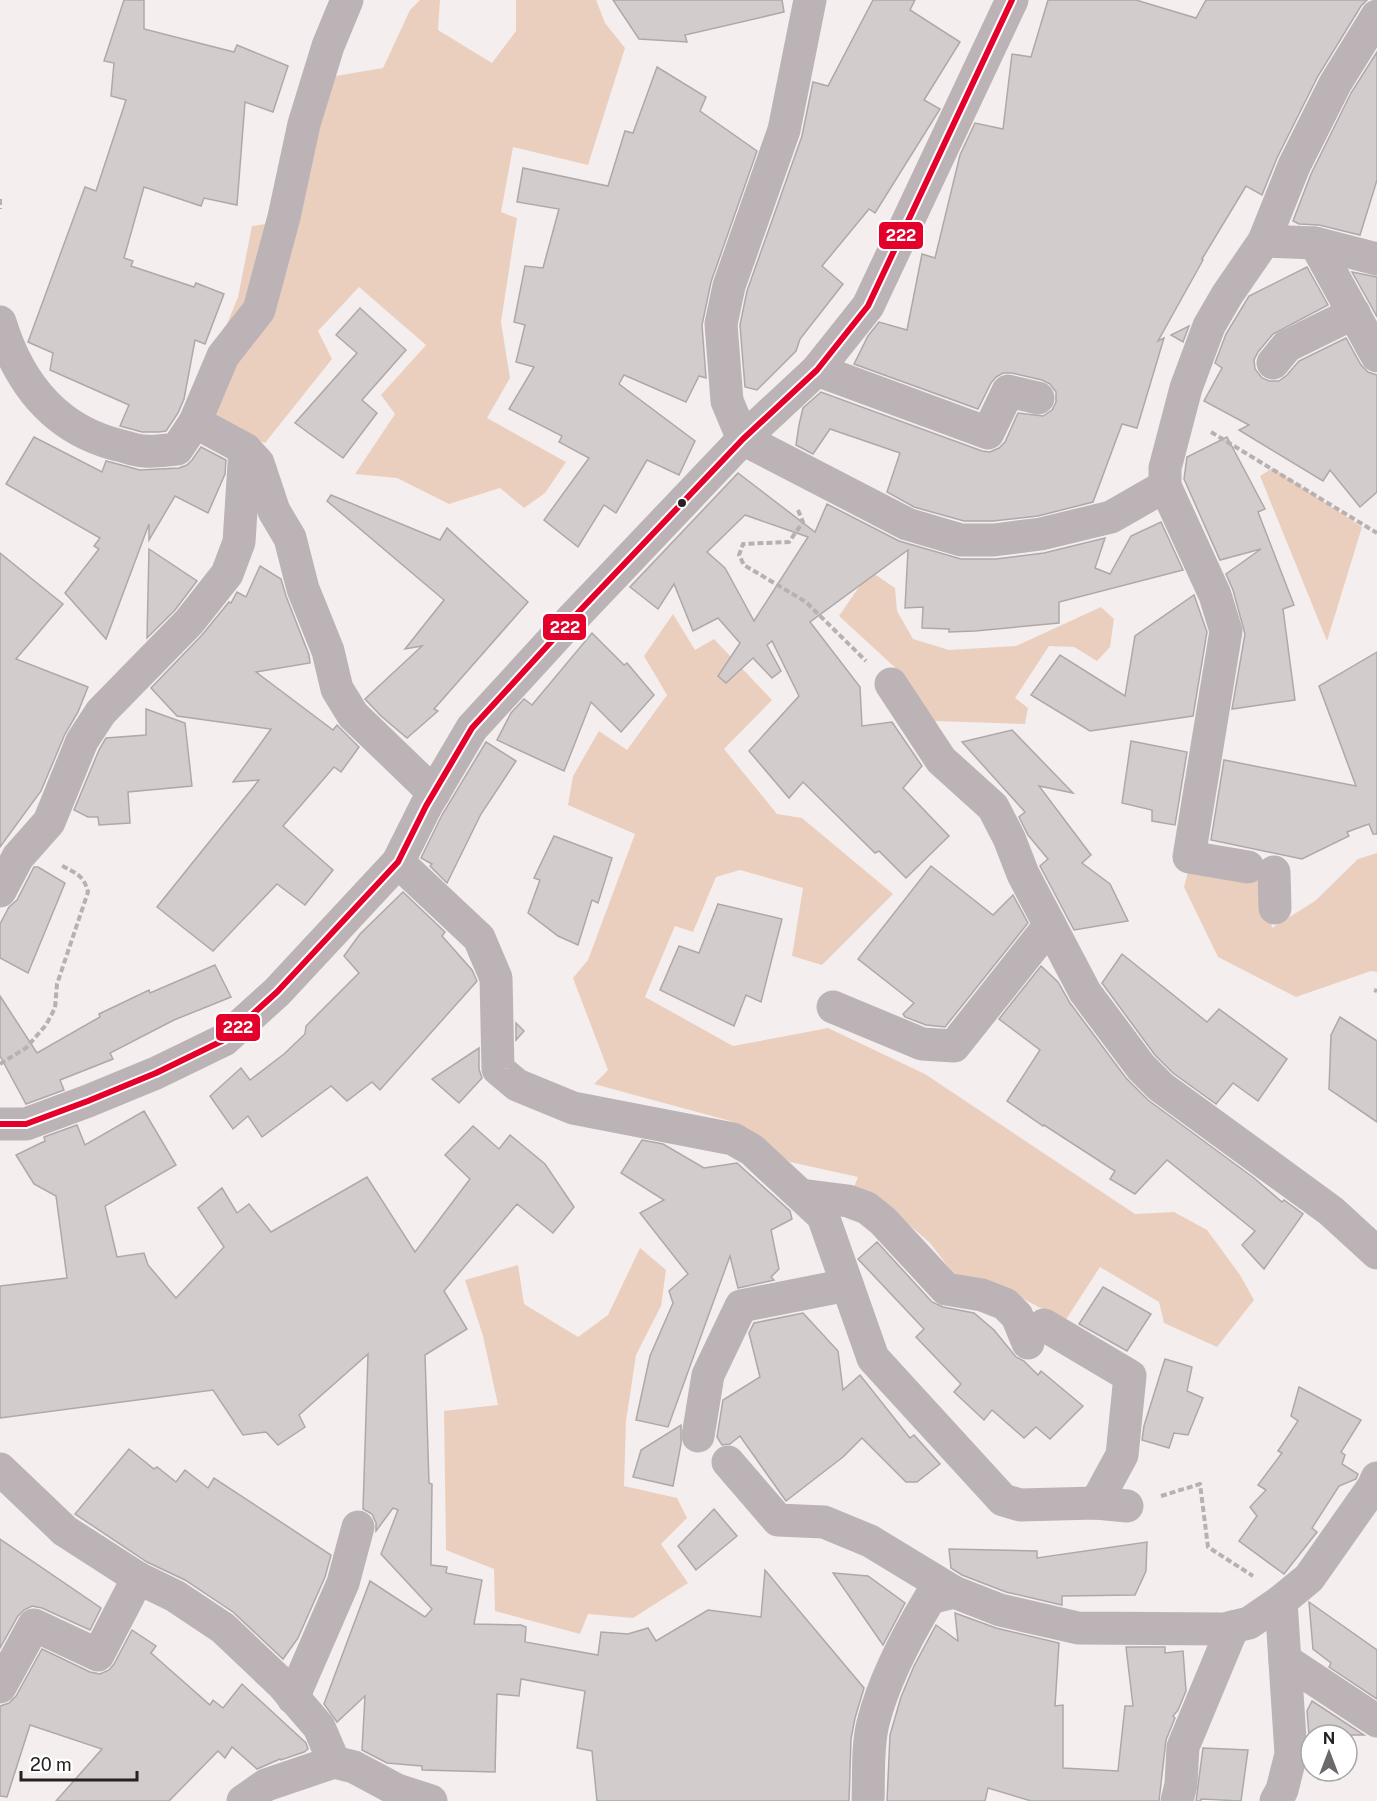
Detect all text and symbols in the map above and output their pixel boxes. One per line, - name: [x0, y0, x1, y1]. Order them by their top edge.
- line badge: 222: [878, 221, 924, 250]
- text: 222: [886, 226, 916, 245]
- unlabelled marker: [676, 497, 688, 509]
- line badge: 222: [542, 613, 587, 641]
- text: 222: [550, 618, 580, 637]
- line badge: 222: [215, 1013, 261, 1042]
- text: 222: [223, 1018, 253, 1037]
- north arrow: [1299, 1723, 1359, 1783]
- text: N: [1323, 1729, 1335, 1748]
- scale bar: [21, 1744, 136, 1782]
- text: 20 m: [30, 1754, 72, 1775]

